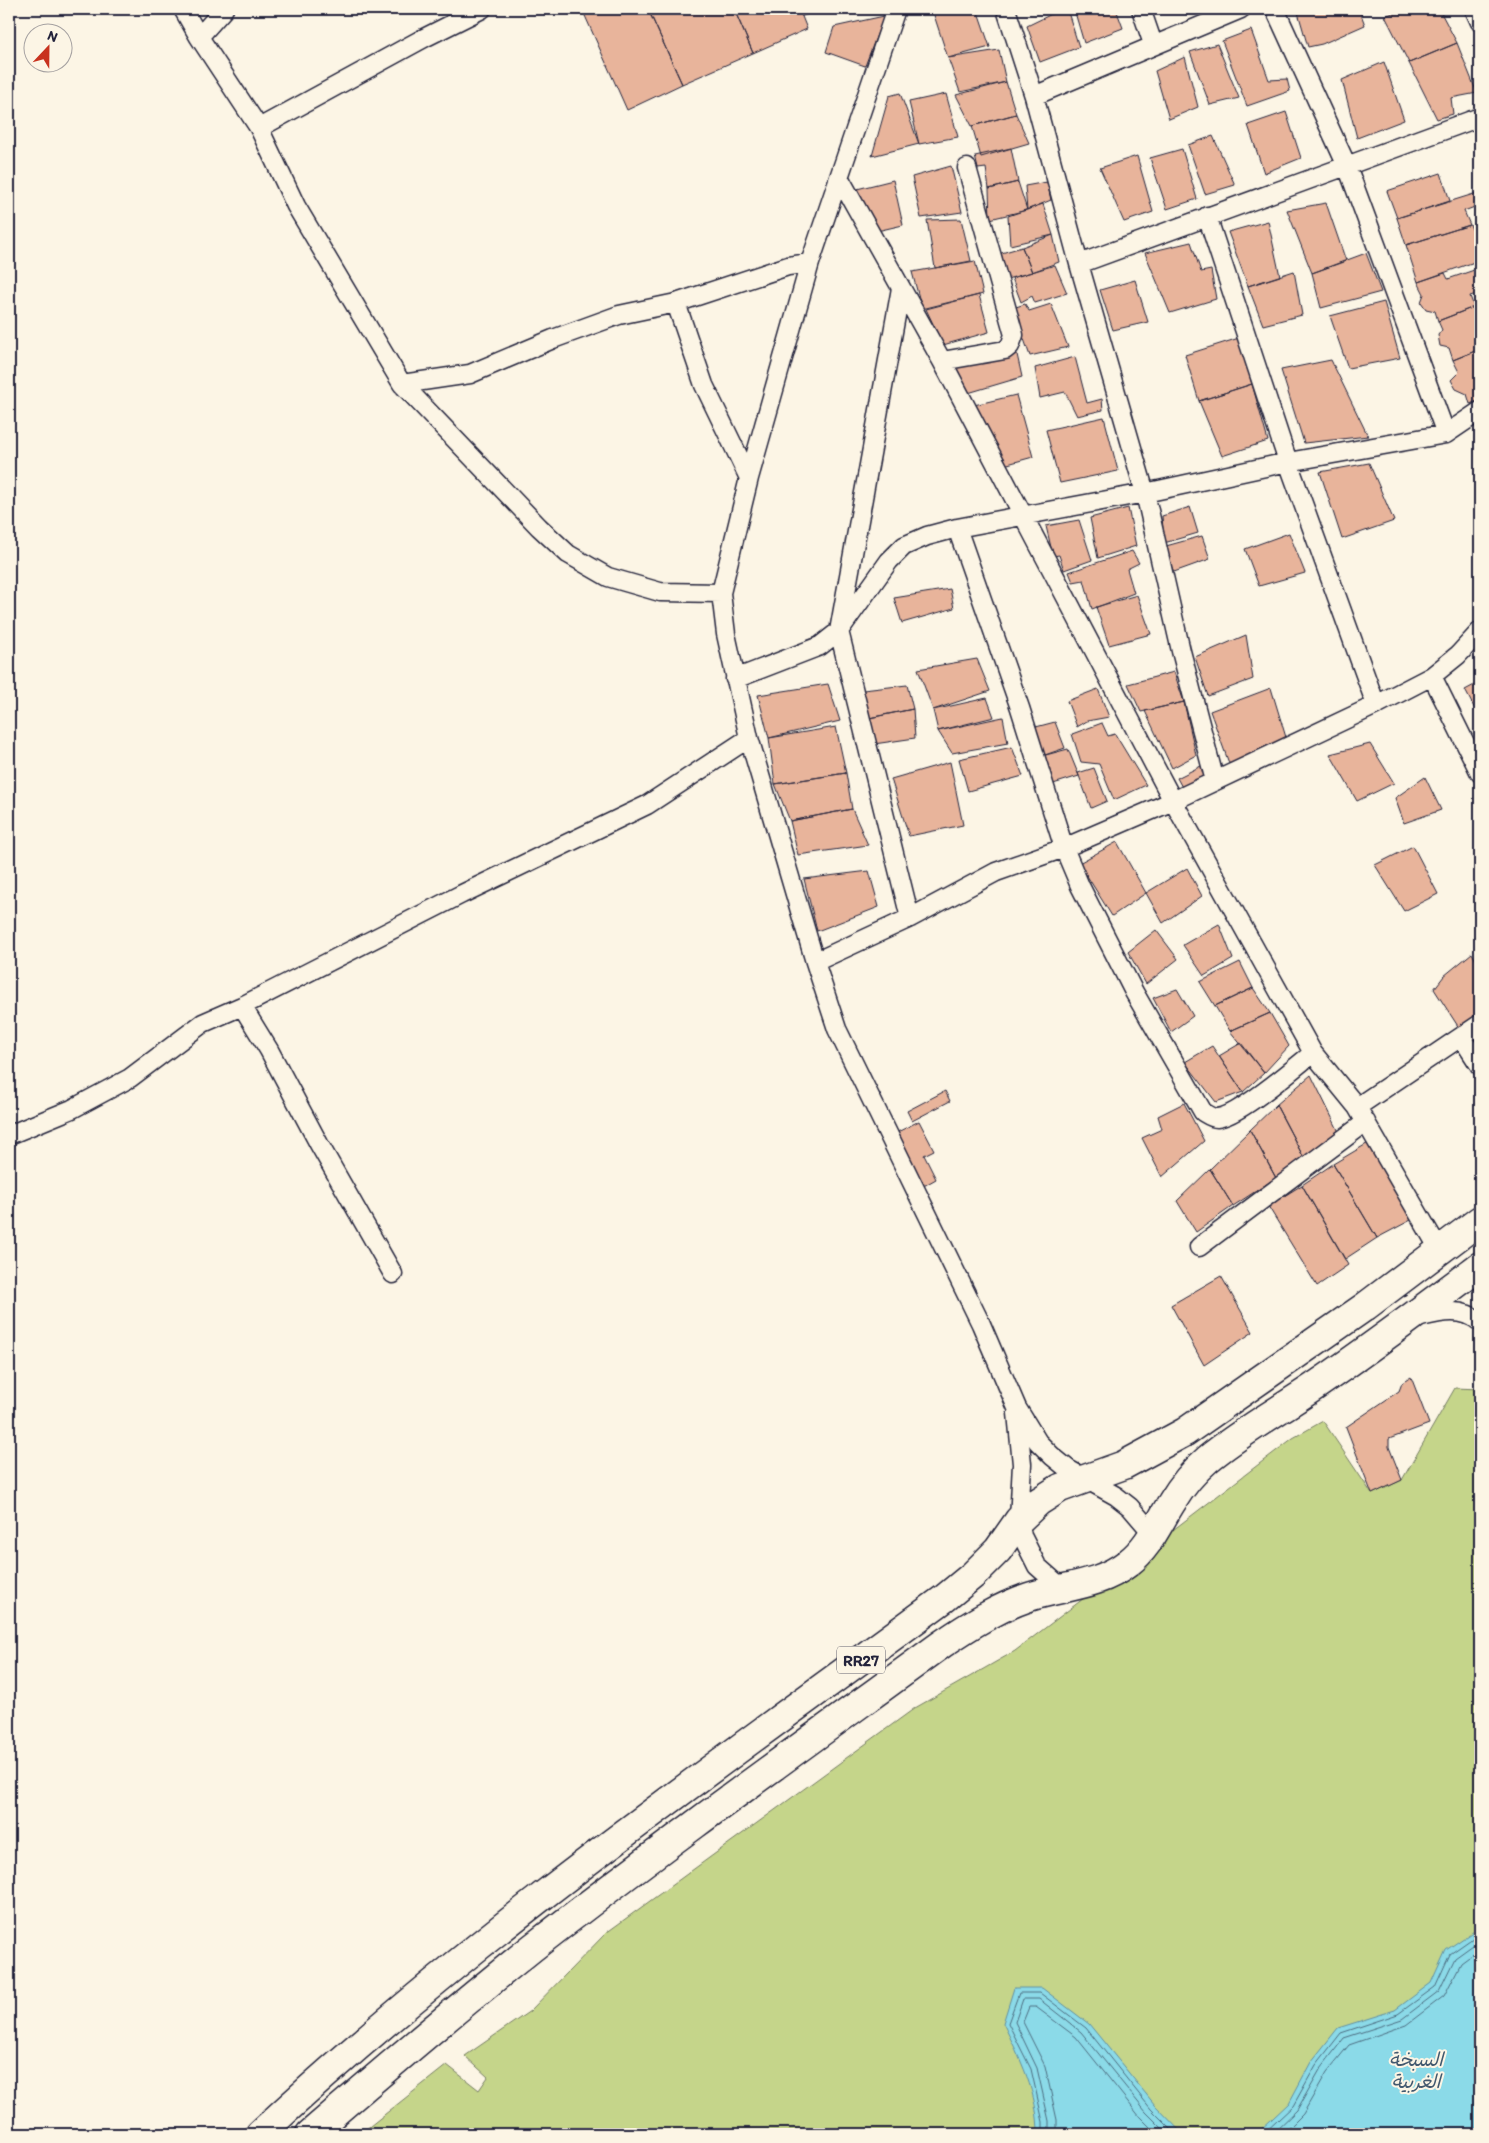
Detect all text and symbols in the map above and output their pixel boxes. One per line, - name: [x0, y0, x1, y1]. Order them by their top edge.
- north arrow: [22, 22, 72, 72]
- text: N: [45, 27, 60, 46]
- road number: RR27: [837, 1646, 885, 1674]
- water label: السبخة الغربية: [1389, 2048, 1445, 2093]

